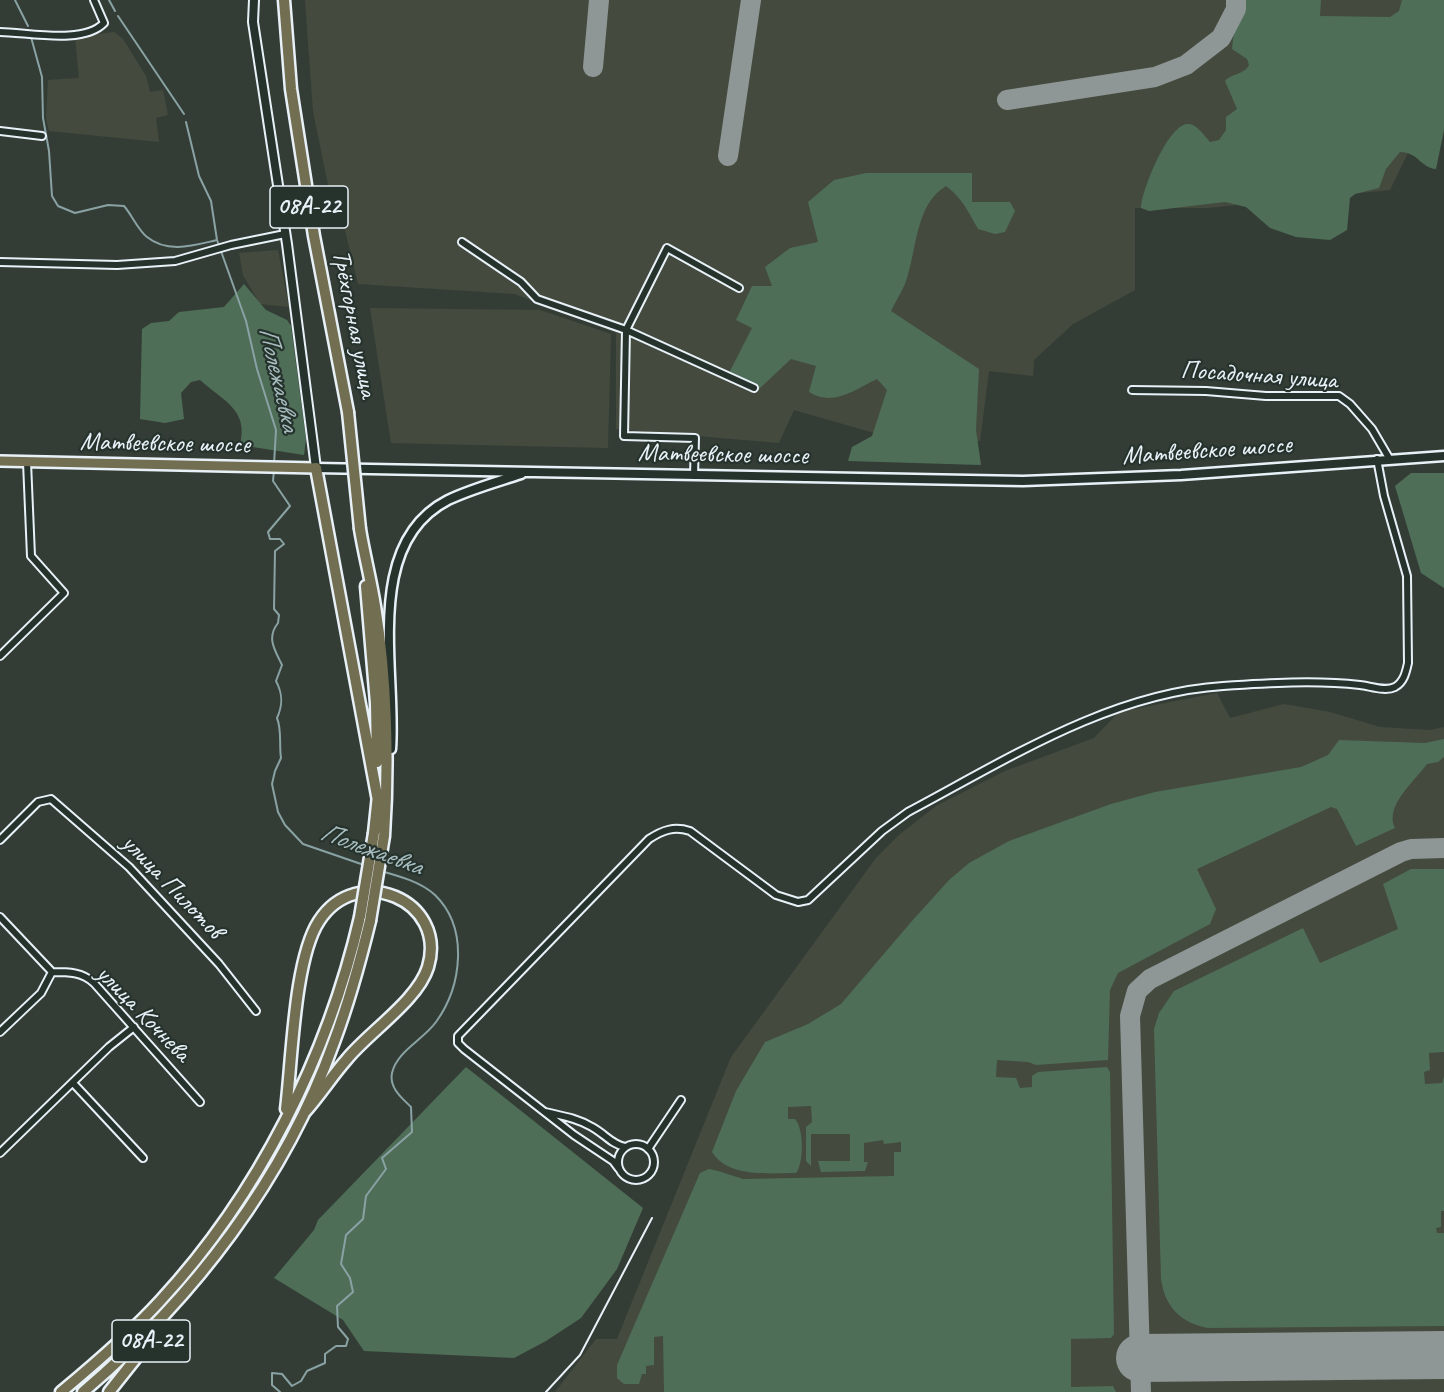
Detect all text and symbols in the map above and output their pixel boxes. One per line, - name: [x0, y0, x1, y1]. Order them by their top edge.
- road number: 08А-22: [270, 186, 348, 228]
- street label: Трёхгорная улица: [324, 248, 384, 400]
- water label: Полежаевка: [250, 324, 306, 434]
- street label: Посадочная улица: [1180, 355, 1338, 397]
- street label: Матвеевское шоссе: [80, 427, 250, 461]
- street label: Матвеевское шоссе: [1121, 430, 1293, 472]
- street label: Матвеевское шоссе: [638, 438, 808, 472]
- water label: Полежаевка: [316, 817, 426, 883]
- street label: улица Пилотов: [114, 828, 230, 946]
- street label: улица Кочнева: [89, 959, 197, 1069]
- road number: 08А-22: [112, 1320, 190, 1362]

